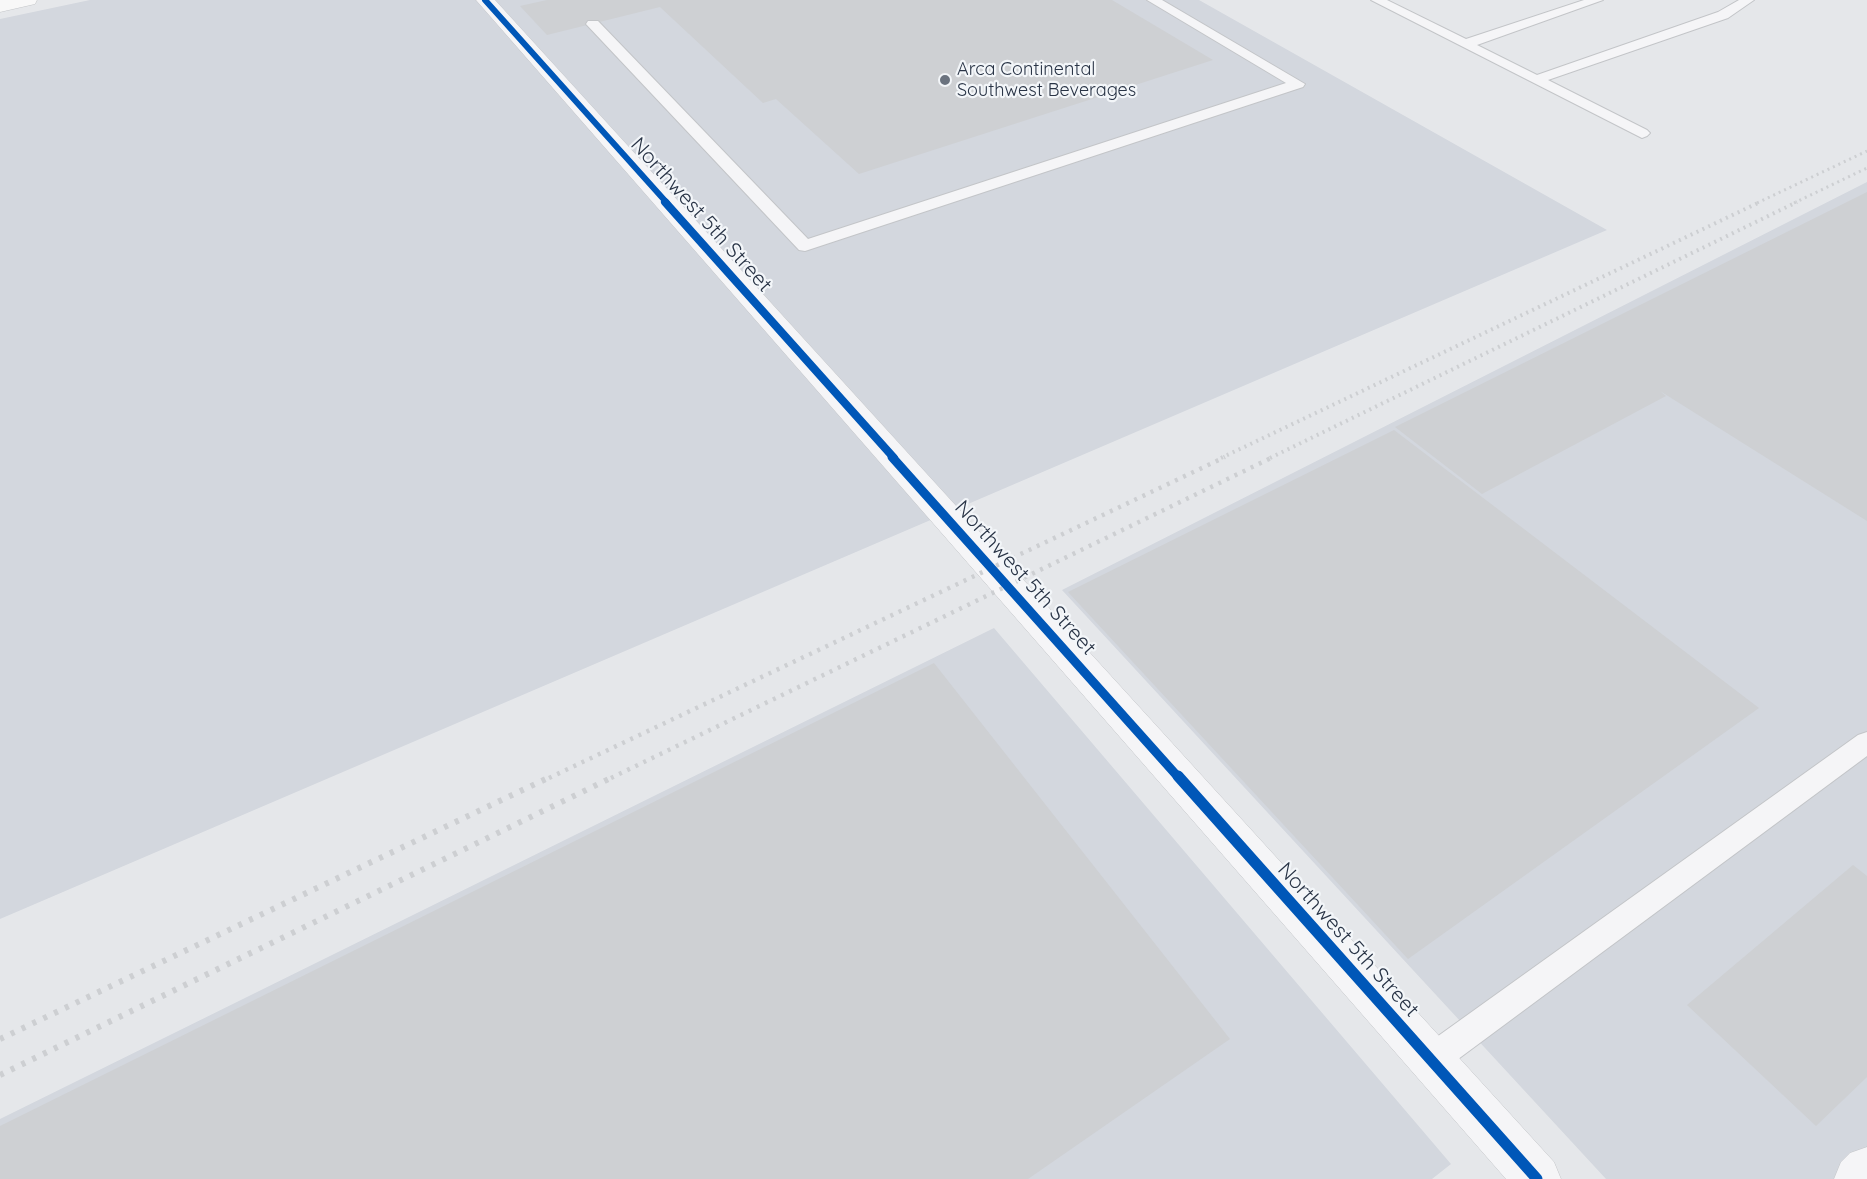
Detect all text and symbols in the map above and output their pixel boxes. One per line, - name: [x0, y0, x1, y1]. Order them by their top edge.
- place label: Arca Continental Southwest Beverages: [957, 59, 1136, 101]
- marker: Arca Continental Southwest Beverages: [938, 73, 952, 87]
- street label: Northwest 5th Street: [625, 133, 777, 297]
- street label: Northwest 5th Street: [949, 496, 1101, 660]
- street label: Northwest 5th Street: [1272, 858, 1424, 1022]

